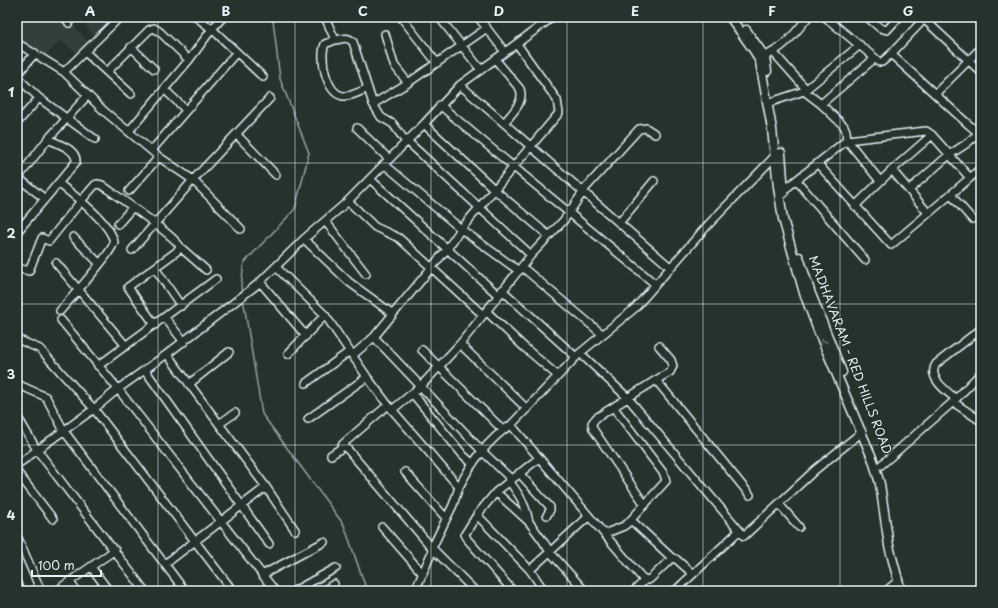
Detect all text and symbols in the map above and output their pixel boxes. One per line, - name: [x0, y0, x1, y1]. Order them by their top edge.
- text: A: [85, 1, 95, 20]
- text: B: [222, 1, 231, 20]
- text: C: [358, 1, 368, 20]
- text: D: [494, 1, 504, 20]
- text: E: [631, 1, 639, 20]
- text: F: [768, 1, 776, 20]
- text: G: [903, 1, 913, 20]
- text: 1: [8, 82, 14, 101]
- text: 2: [6, 223, 16, 242]
- street label: MADHAVARAM - RED HILLS ROAD: [805, 253, 897, 457]
- one-way arrow: [820, 338, 828, 346]
- text: 3: [7, 364, 16, 383]
- text: 4: [7, 505, 16, 524]
- scale bar: [32, 552, 101, 578]
- text: 100 m: [38, 556, 75, 574]

